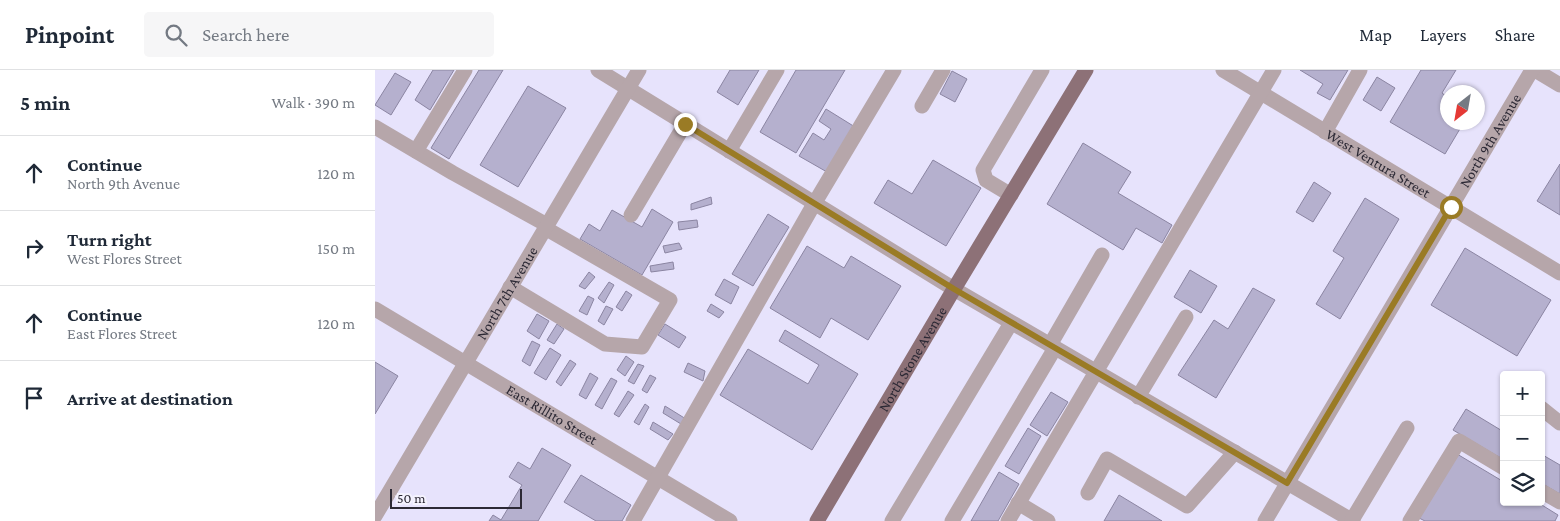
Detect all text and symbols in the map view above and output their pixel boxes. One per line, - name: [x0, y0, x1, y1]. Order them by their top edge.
- search box: [144, 12, 494, 57]
- text: Pinpoint: [25, 21, 114, 48]
- icon: search: [162, 21, 190, 49]
- text: Search here: [202, 24, 289, 45]
- text: Map: [1359, 25, 1392, 45]
- text: Layers: [1420, 25, 1467, 45]
- text: Share: [1495, 25, 1535, 45]
- north arrow: [1440, 85, 1485, 130]
- text: 5 min: [20, 91, 70, 115]
- street label: North 9th Avenue: [1456, 91, 1524, 190]
- text: Walk · 390 m: [271, 94, 355, 111]
- route end: [674, 113, 697, 136]
- street label: West Ventura Street: [1323, 126, 1434, 201]
- text: Continue: [67, 154, 142, 175]
- icon: ahead: [20, 159, 48, 187]
- text: 120 m: [317, 165, 355, 182]
- text: North 9th Avenue: [67, 175, 180, 192]
- route start: [1440, 196, 1463, 219]
- text: Turn right: [67, 229, 152, 250]
- icon: right: [20, 234, 48, 262]
- text: 150 m: [317, 240, 355, 257]
- street label: North 7th Avenue: [473, 243, 541, 343]
- text: West Flores Street: [67, 250, 182, 267]
- street label: North Stone Avenue: [875, 303, 950, 415]
- text: Continue: [67, 304, 142, 325]
- icon: ahead: [20, 309, 48, 337]
- text: 120 m: [317, 315, 355, 332]
- text: East Flores Street: [67, 325, 177, 342]
- map controls: [1500, 371, 1545, 506]
- button: +: [1500, 371, 1545, 416]
- street label: East Rillito Street: [503, 381, 601, 448]
- icon: arrive: [20, 384, 48, 412]
- text: Arrive at destination: [67, 388, 233, 409]
- button: −: [1500, 416, 1545, 461]
- button: layers: [1500, 461, 1545, 506]
- scale bar: [390, 486, 523, 509]
- text: 50 m: [397, 490, 425, 506]

